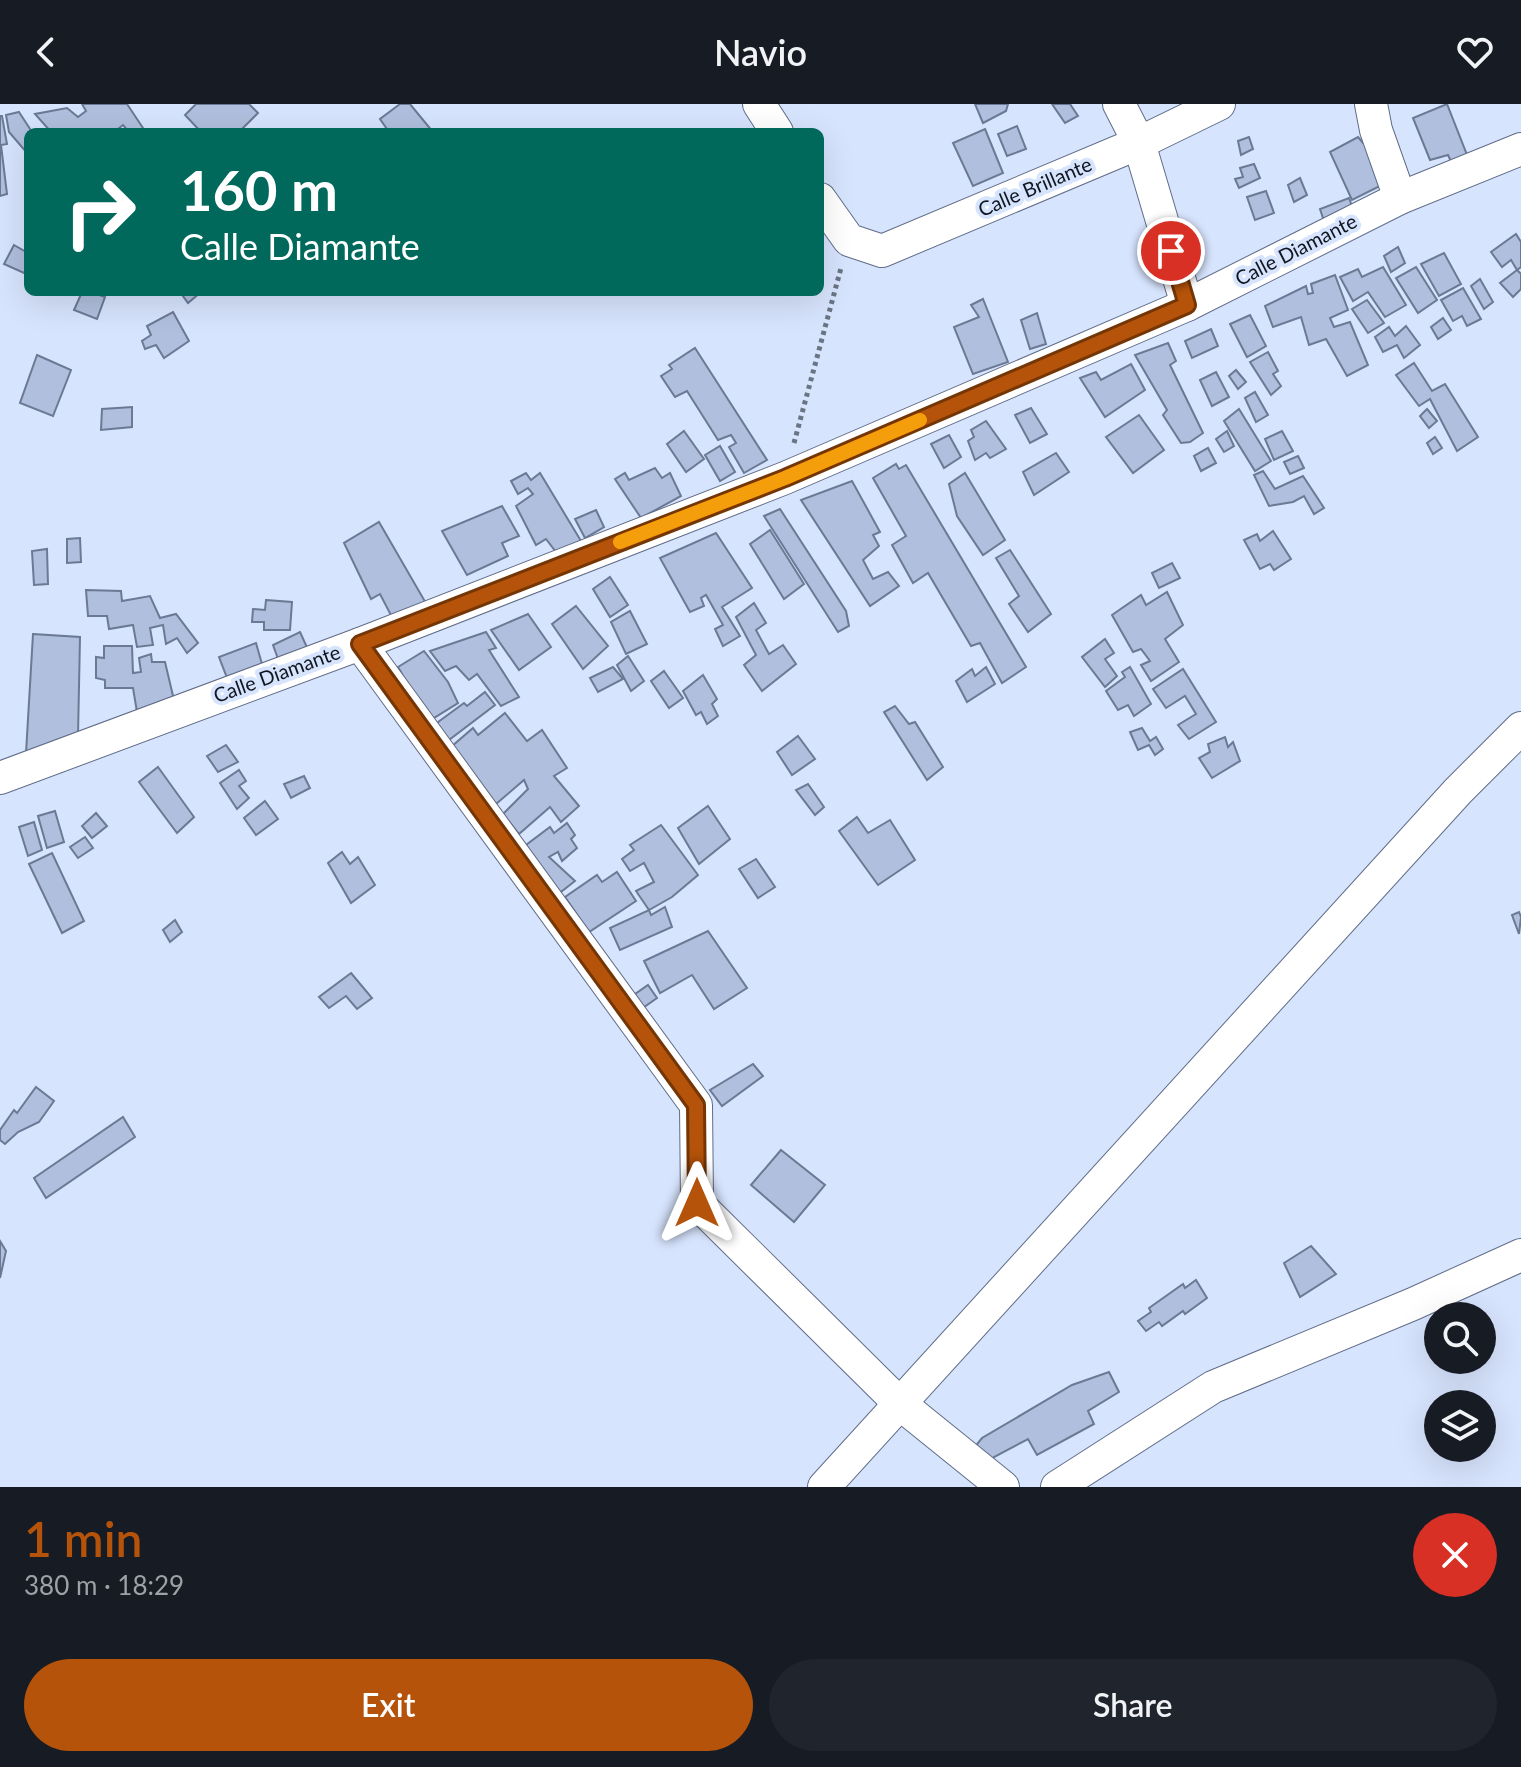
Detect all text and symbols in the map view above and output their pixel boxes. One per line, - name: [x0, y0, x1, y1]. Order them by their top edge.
- icon: back: [24, 30, 68, 74]
- text: Navio: [714, 30, 807, 74]
- icon: heart: [1453, 30, 1497, 74]
- street label: Calle Brillante: [974, 151, 1095, 221]
- text: 160 m: [180, 156, 338, 223]
- icon: right: [48, 160, 152, 264]
- street label: Calle Diamante: [1231, 208, 1360, 290]
- pin: [1137, 217, 1205, 285]
- text: Calle Diamante: [180, 224, 420, 268]
- icon: arrive: [1149, 229, 1193, 273]
- street label: Calle Diamante: [210, 639, 343, 707]
- position arrow: [655, 1161, 739, 1245]
- map controls: [1424, 1302, 1496, 1462]
- button: search: [1424, 1302, 1496, 1374]
- button: layers: [1424, 1390, 1496, 1462]
- text: 1 min: [24, 1510, 142, 1567]
- button: close: [1413, 1513, 1497, 1597]
- text: 380 m · 18:29: [24, 1569, 184, 1601]
- button: Exit: [24, 1659, 753, 1751]
- button: Share: [769, 1659, 1497, 1751]

